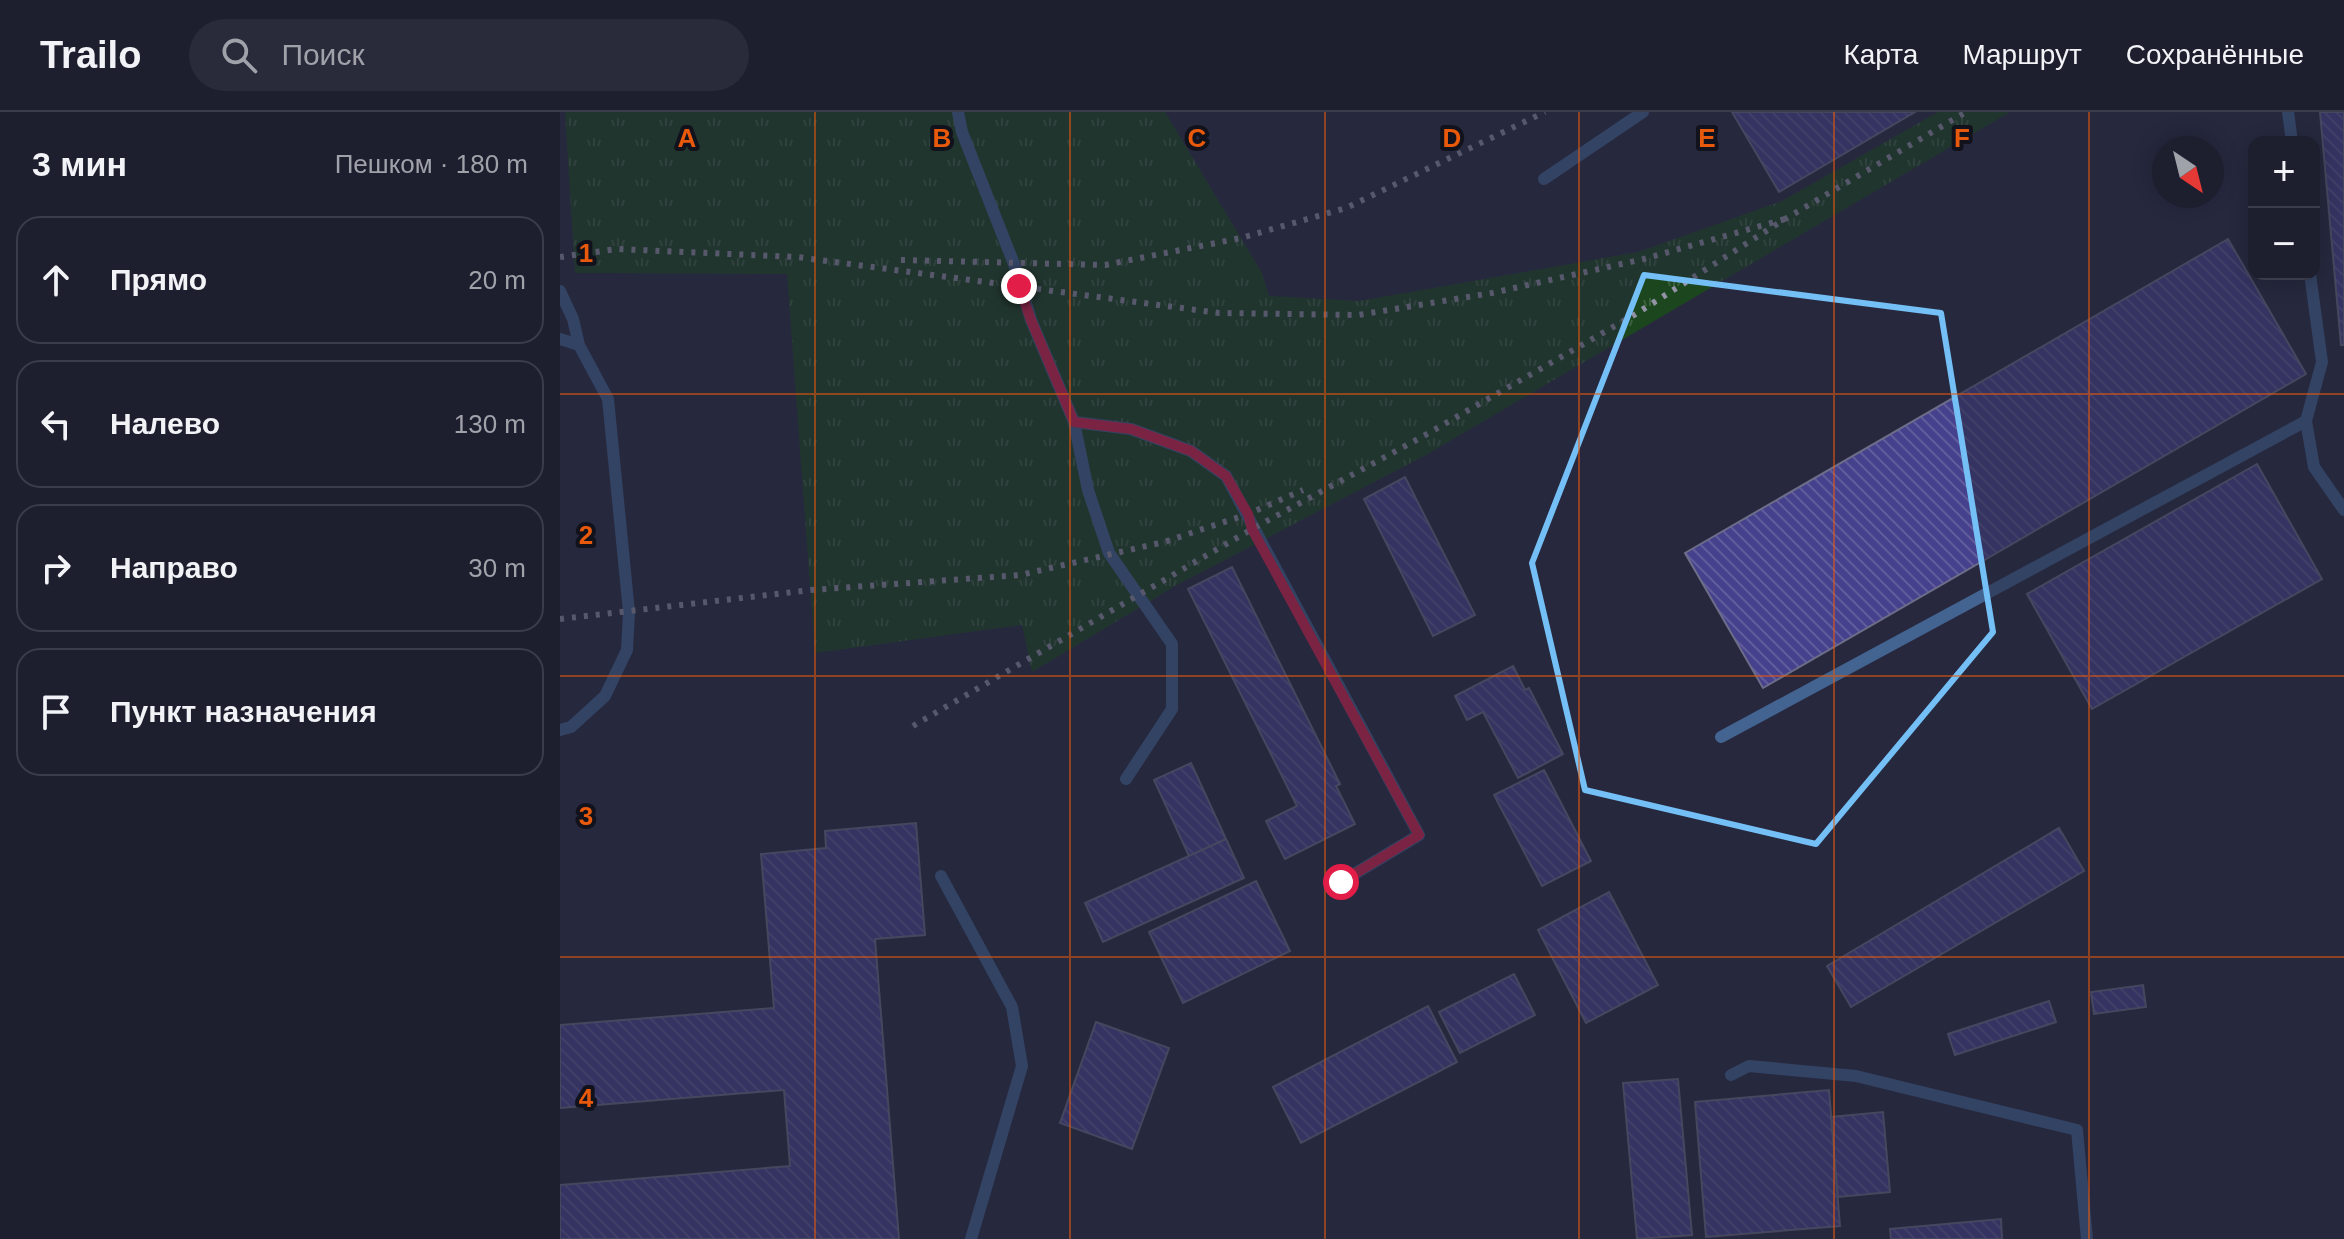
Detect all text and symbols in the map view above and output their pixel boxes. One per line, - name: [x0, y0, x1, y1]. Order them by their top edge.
- search box: [189, 19, 749, 91]
- icon: search: [217, 33, 261, 77]
- text: Trailo: [40, 34, 141, 76]
- text: Поиск: [281, 38, 365, 71]
- text: Карта: [1843, 39, 1918, 70]
- text: Маршрут: [1962, 39, 2082, 70]
- text: Сохранённые: [2126, 39, 2304, 70]
- text: A: [678, 123, 697, 153]
- text: B: [933, 123, 951, 153]
- text: C: [1188, 123, 1207, 153]
- text: D: [1443, 123, 1461, 153]
- text: E: [1698, 123, 1716, 153]
- text: F: [1954, 123, 1970, 153]
- north arrow: [2152, 136, 2224, 208]
- map controls: [2248, 136, 2320, 280]
- button: +: [2248, 136, 2320, 208]
- text: 3 мин: [32, 145, 127, 183]
- text: Пешком · 180 m: [335, 149, 528, 179]
- button: −: [2248, 208, 2320, 280]
- text: 1: [579, 238, 593, 268]
- icon: ahead: [34, 258, 78, 302]
- text: Прямо: [110, 263, 207, 296]
- text: 20 m: [468, 265, 526, 295]
- route end: [1001, 268, 1037, 304]
- icon: left: [34, 402, 78, 446]
- text: Налево: [110, 407, 220, 440]
- text: 130 m: [454, 409, 526, 439]
- text: 2: [579, 520, 593, 550]
- icon: right: [34, 546, 78, 590]
- text: Направо: [110, 551, 238, 584]
- text: 30 m: [468, 553, 526, 583]
- icon: arrive: [34, 690, 78, 734]
- text: Пункт назначения: [110, 695, 377, 728]
- text: 3: [579, 801, 593, 831]
- route start: [1323, 864, 1359, 900]
- text: 4: [579, 1083, 594, 1113]

